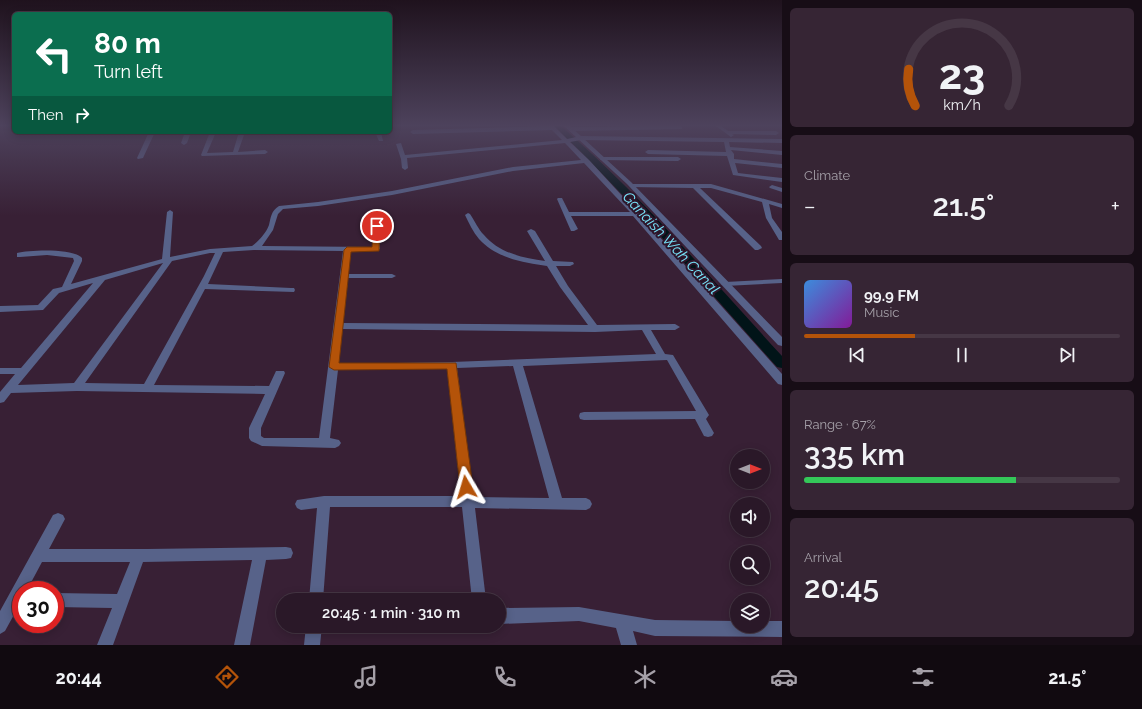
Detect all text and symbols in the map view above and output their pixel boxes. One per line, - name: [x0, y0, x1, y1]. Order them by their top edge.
- text: 80 m: [94, 27, 161, 60]
- icon: left: [28, 28, 80, 80]
- text: 23: [939, 50, 985, 99]
- text: Turn left: [94, 61, 163, 82]
- text: km/h: [943, 96, 981, 112]
- icon: right: [71, 104, 93, 126]
- text: Then: [28, 106, 63, 124]
- text: Climate: [804, 168, 850, 183]
- water label: Ganaish Wah Canal: [619, 188, 723, 298]
- text: 21.5°: [932, 188, 994, 223]
- text: −: [804, 193, 816, 219]
- text: +: [1111, 193, 1120, 219]
- pin: [360, 209, 394, 243]
- icon: arrive: [366, 215, 388, 237]
- text: 99.9 FM: [864, 287, 919, 305]
- text: Music: [864, 305, 899, 320]
- icon: previous: [846, 344, 868, 366]
- icon: pause: [951, 344, 973, 366]
- icon: next: [1056, 344, 1078, 366]
- text: Range · 67%: [804, 417, 876, 432]
- text: 335 km: [804, 437, 905, 472]
- north arrow: [730, 449, 770, 489]
- map controls: [730, 449, 770, 633]
- position arrow: [445, 466, 487, 508]
- button: sound: [730, 497, 770, 537]
- button: search: [730, 545, 770, 585]
- text: Arrival: [804, 550, 842, 565]
- text: 20:45: [804, 570, 879, 605]
- speed limit sign: 30: [12, 581, 64, 633]
- button: layers: [730, 593, 770, 633]
- text: 20:45 · 1 min · 310 m: [322, 604, 460, 622]
- icon: directions: [213, 663, 241, 691]
- icon: music: [352, 663, 380, 691]
- icon: phone: [491, 663, 519, 691]
- icon: climate: [631, 663, 659, 691]
- icon: car: [770, 663, 798, 691]
- icon: filters: [909, 663, 937, 691]
- text: 20:44: [56, 667, 102, 688]
- text: 21.5°: [1048, 667, 1086, 688]

